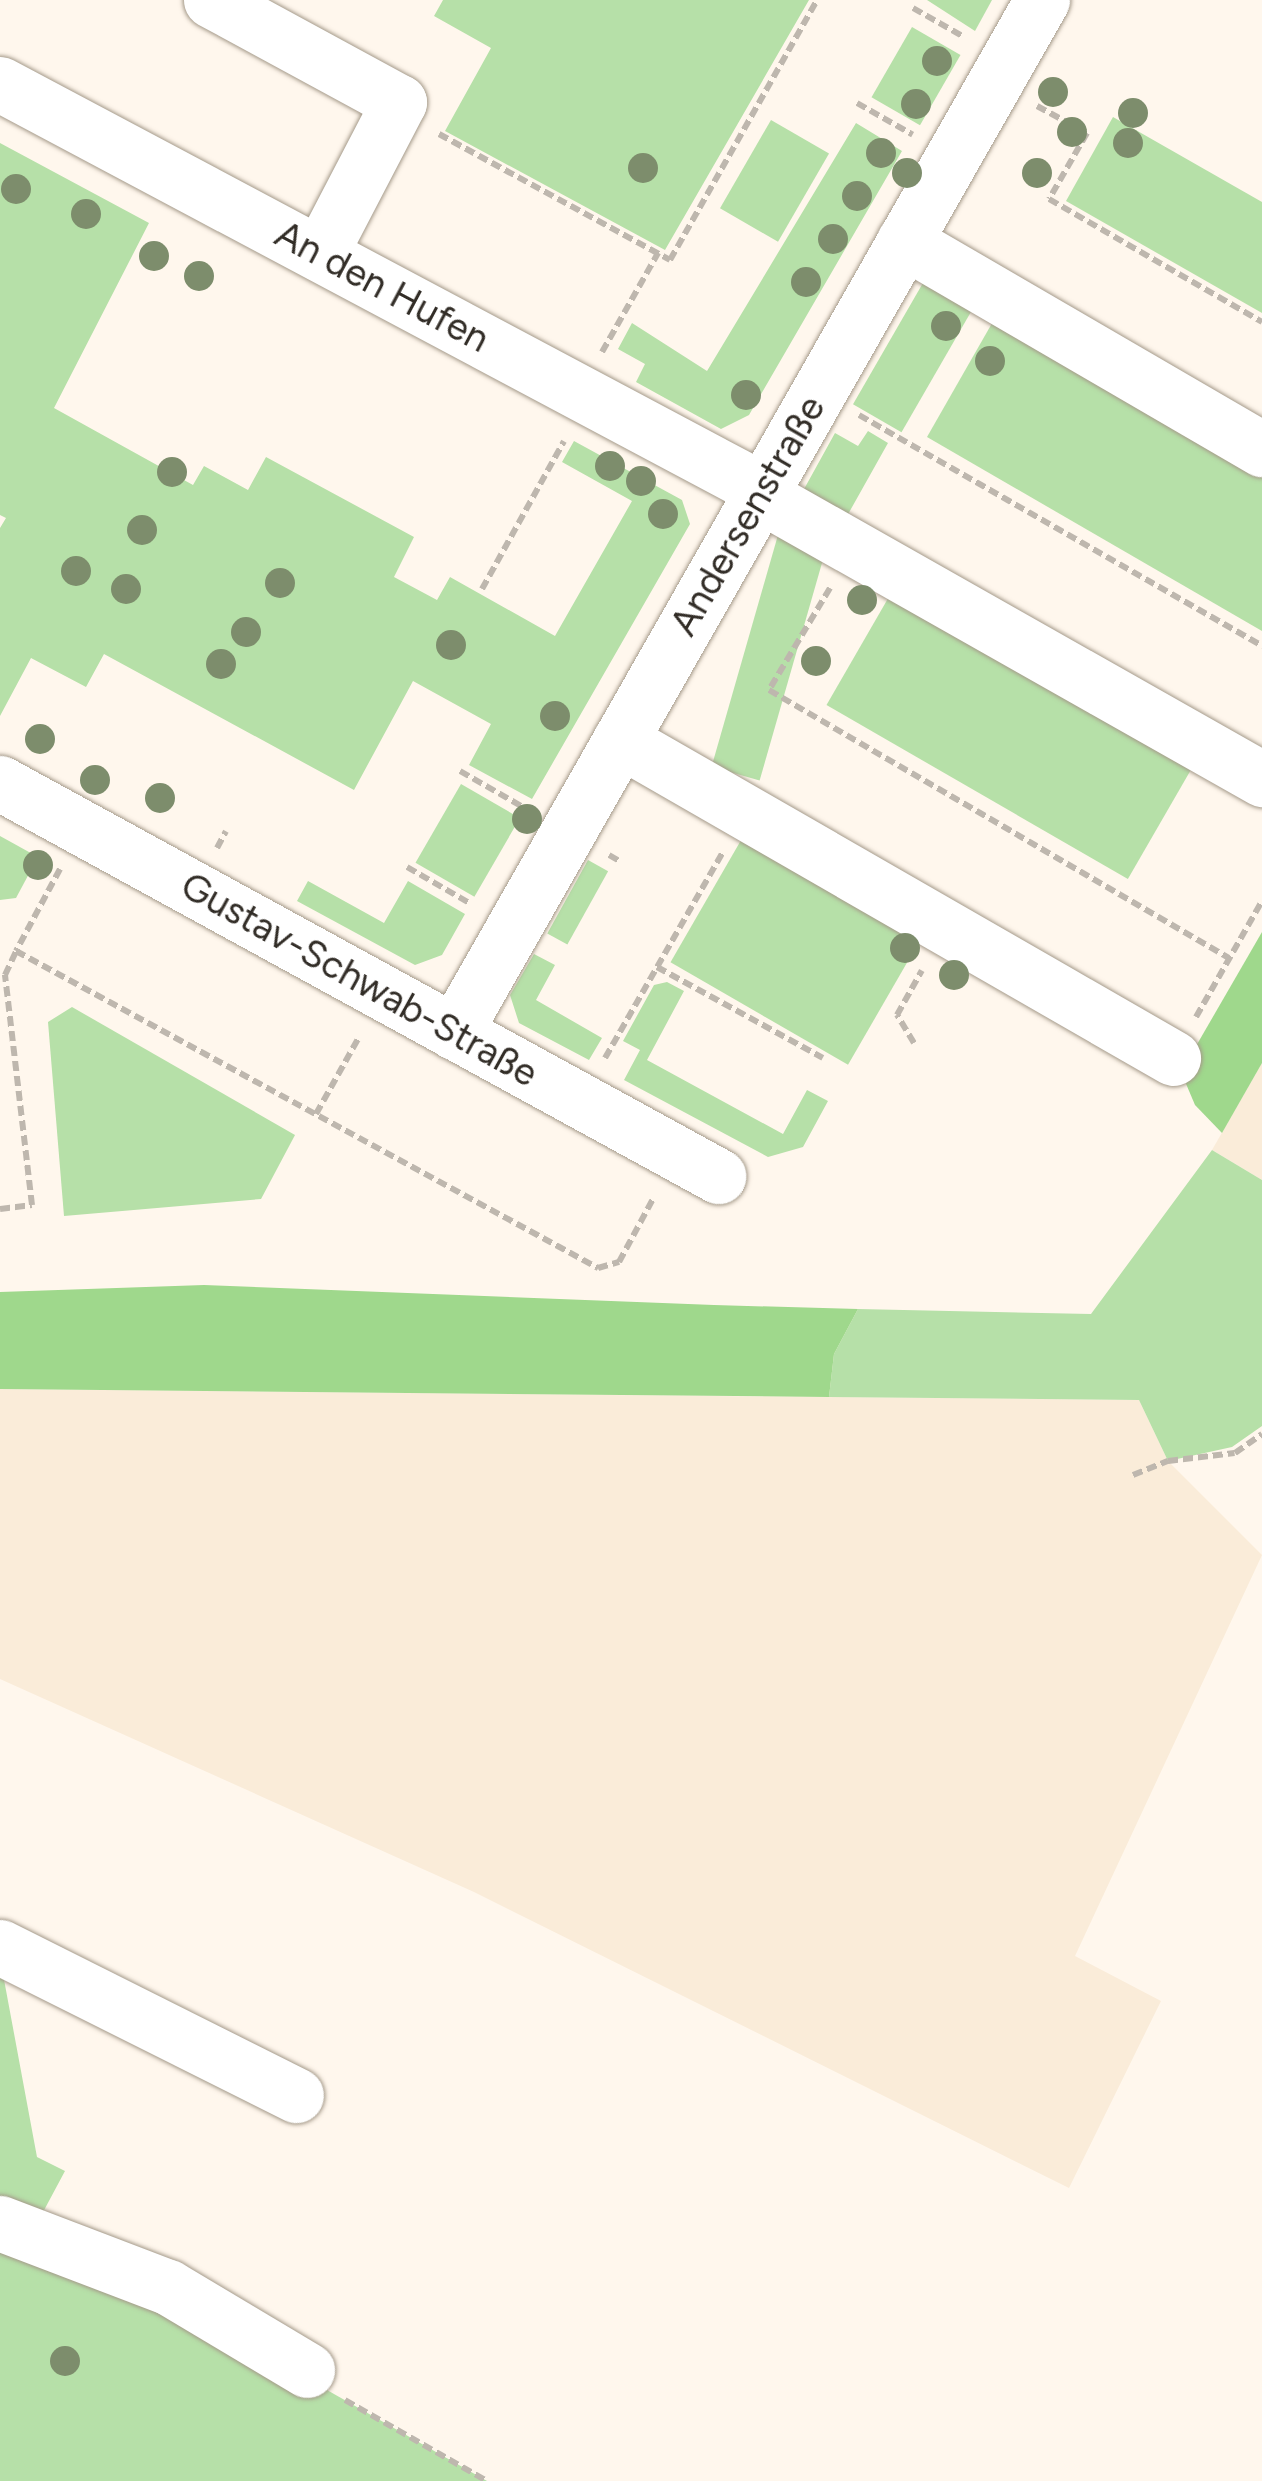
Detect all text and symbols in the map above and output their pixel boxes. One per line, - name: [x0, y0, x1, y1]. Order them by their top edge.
- street label: An den Hufen: [267, 212, 497, 362]
- street label: Andersenstraße: [661, 388, 835, 644]
- street label: Gustav-Schwab-Straße: [173, 863, 545, 1097]

